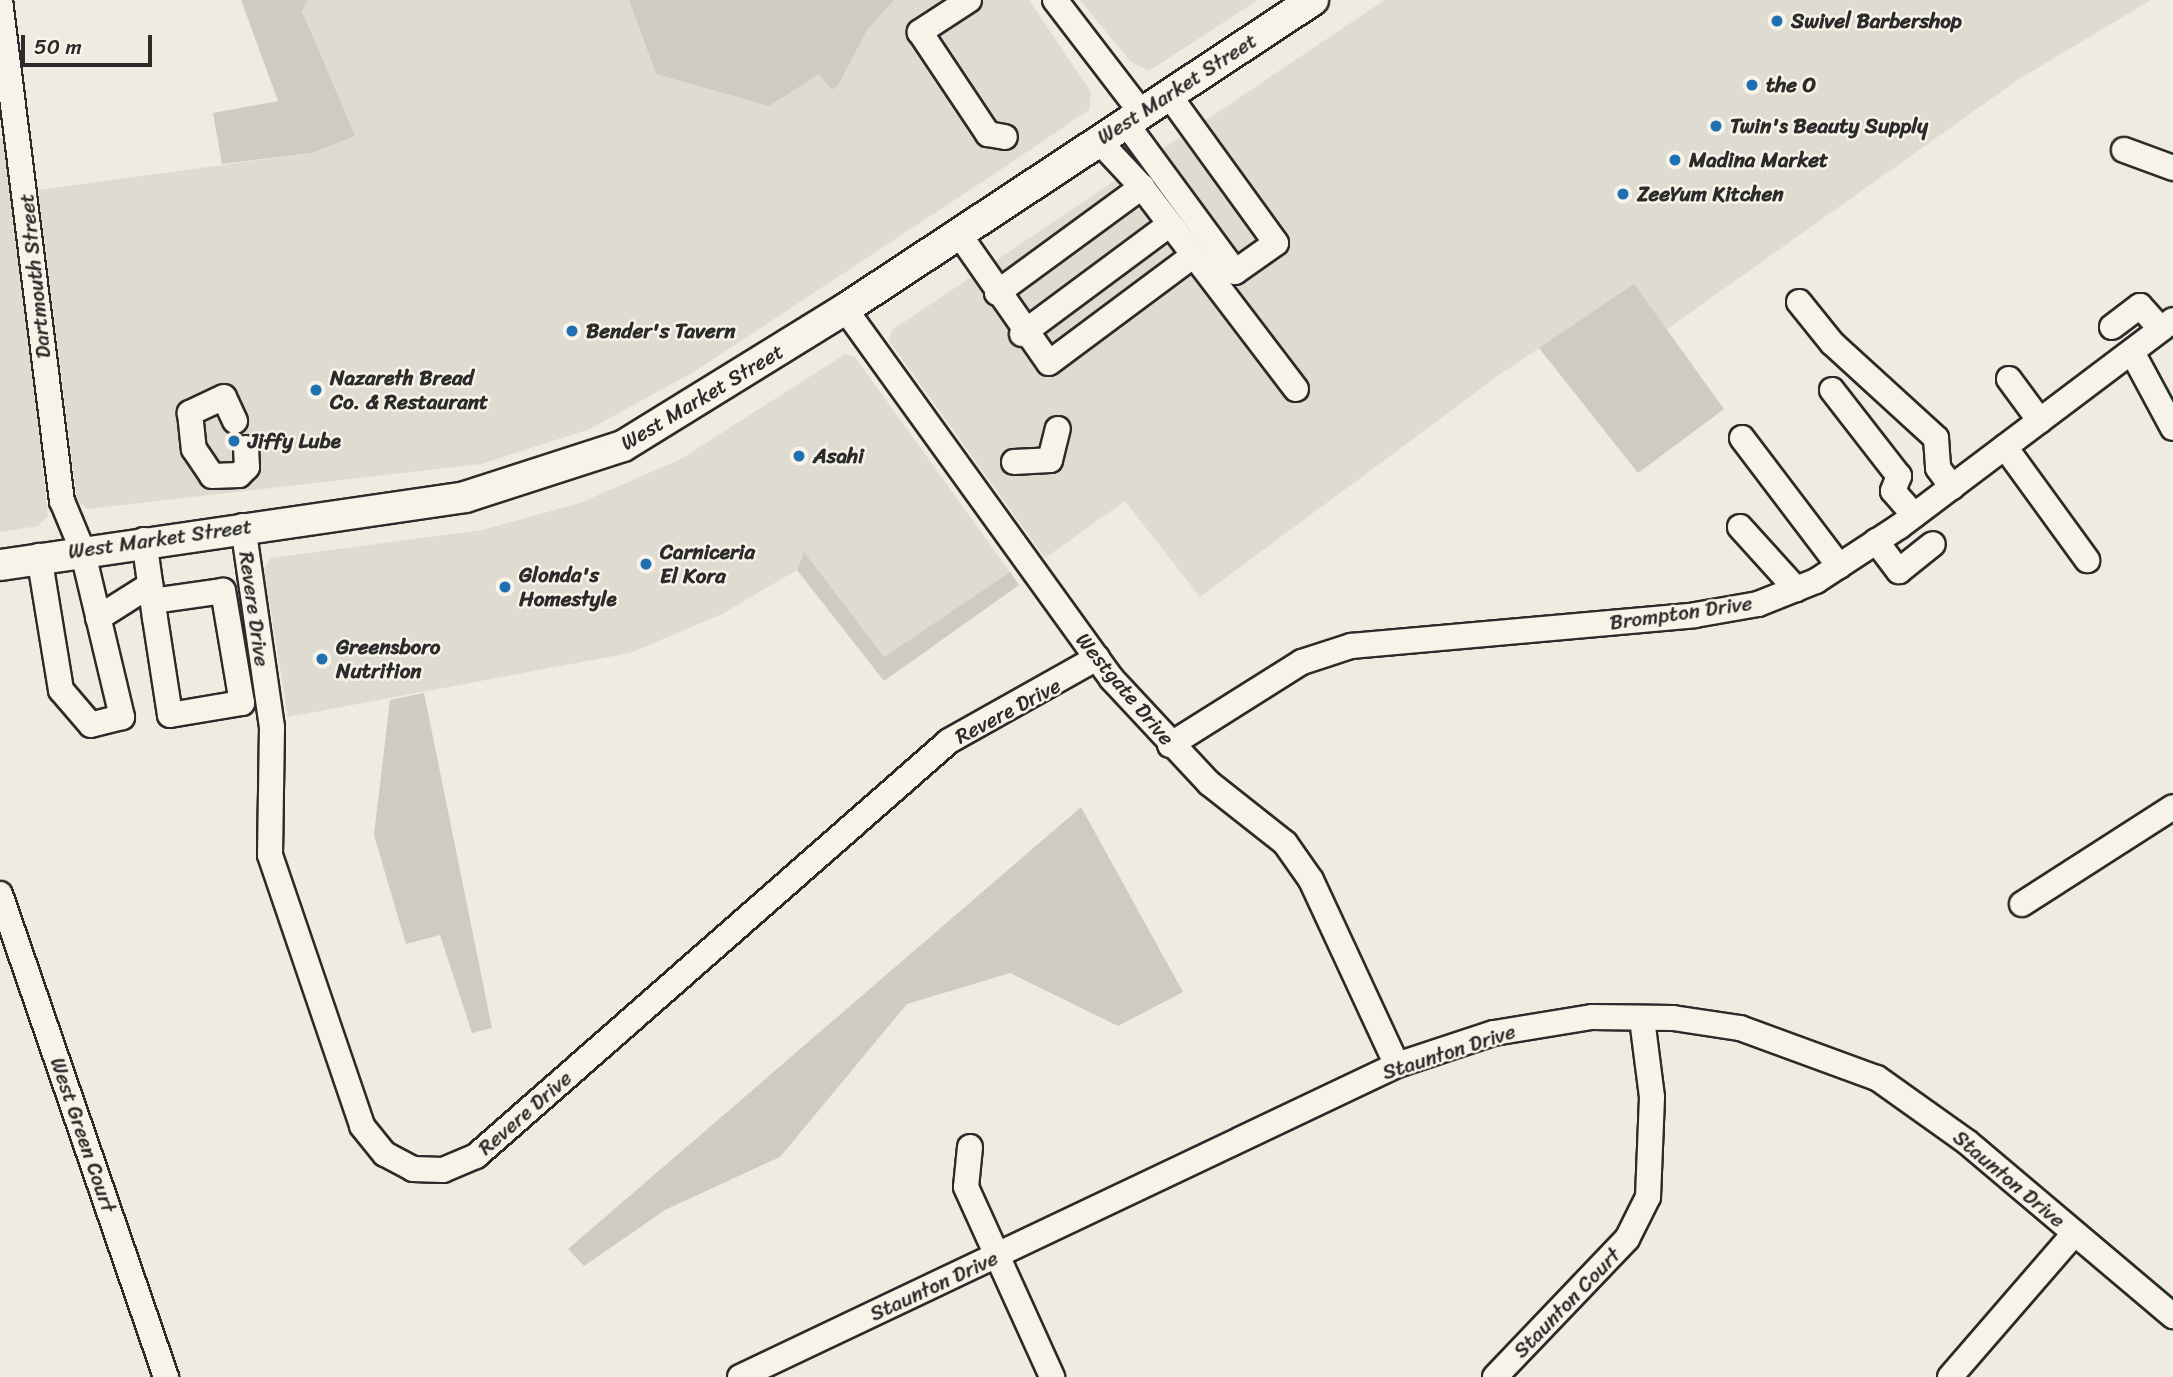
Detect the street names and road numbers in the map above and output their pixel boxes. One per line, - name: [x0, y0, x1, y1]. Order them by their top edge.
- street label: West Market Street: [1093, 28, 1261, 150]
- street label: Dartmouth Street: [14, 192, 56, 360]
- street label: West Market Street: [616, 339, 788, 455]
- street label: West Market Street: [67, 514, 253, 564]
- street label: Revere Drive: [233, 550, 275, 668]
- street label: Brompton Drive: [1608, 591, 1754, 635]
- street label: Westgate Drive: [1071, 628, 1179, 750]
- street label: Revere Drive: [951, 673, 1065, 749]
- street label: Staunton Drive: [1379, 1019, 1519, 1085]
- street label: West Green Court: [44, 1053, 122, 1217]
- street label: Revere Drive: [473, 1065, 577, 1161]
- street label: Staunton Drive: [1948, 1125, 2070, 1233]
- street label: Staunton Court: [1508, 1242, 1626, 1364]
- street label: Staunton Drive: [866, 1245, 1002, 1327]

